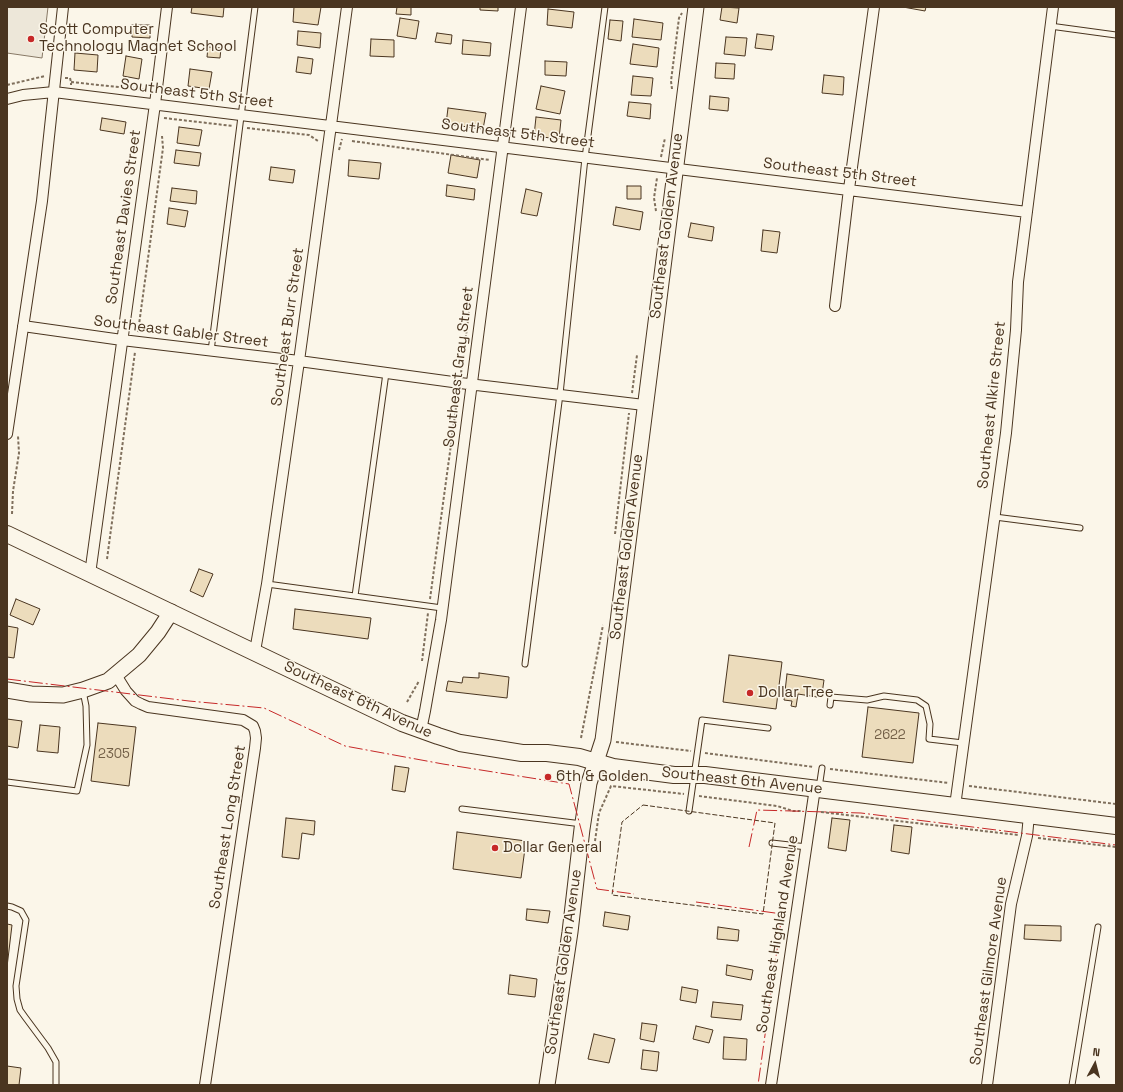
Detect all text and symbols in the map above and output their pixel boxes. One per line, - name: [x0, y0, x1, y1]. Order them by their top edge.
- place label: Scott Computer Technology Magnet School: [39, 21, 237, 56]
- marker: Scott Computer Technology Magnet School: [26, 34, 36, 44]
- street label: Southeast 5th Street: [119, 76, 275, 112]
- street label: Southeast 5th Street: [440, 116, 596, 152]
- street label: Southeast Davies Street: [103, 129, 145, 305]
- street label: Southeast Golden Avenue: [647, 132, 687, 320]
- street label: Southeast 5th Street: [762, 155, 918, 191]
- street label: Southeast Burr Street: [268, 247, 308, 407]
- street label: Southeast Gray Street: [440, 285, 478, 449]
- street label: Southeast Gabler Street: [93, 312, 269, 352]
- street label: Southeast Alkire Street: [974, 320, 1010, 490]
- street label: Southeast Golden Avenue: [607, 453, 647, 641]
- street label: Southeast 6th Avenue: [281, 658, 435, 742]
- place label: Dollar Tree: [758, 684, 834, 702]
- marker: Dollar Tree: [745, 688, 755, 698]
- house number: 2622: [874, 727, 906, 743]
- street label: Southeast Long Street: [206, 744, 250, 910]
- house number: 2305: [98, 746, 130, 762]
- street label: Southeast 6th Avenue: [661, 764, 823, 798]
- place label: 6th & Golden: [556, 768, 649, 786]
- marker: 6th & Golden: [543, 772, 553, 782]
- street label: Southeast Highland Avenue: [753, 834, 803, 1034]
- place label: Dollar General: [503, 839, 602, 857]
- marker: Dollar General: [490, 843, 500, 853]
- street label: Southeast Golden Avenue: [542, 868, 586, 1056]
- street label: Southeast Gilmore Avenue: [967, 876, 1011, 1066]
- north arrow: [1075, 1044, 1115, 1084]
- text: N: [1092, 1045, 1101, 1059]

